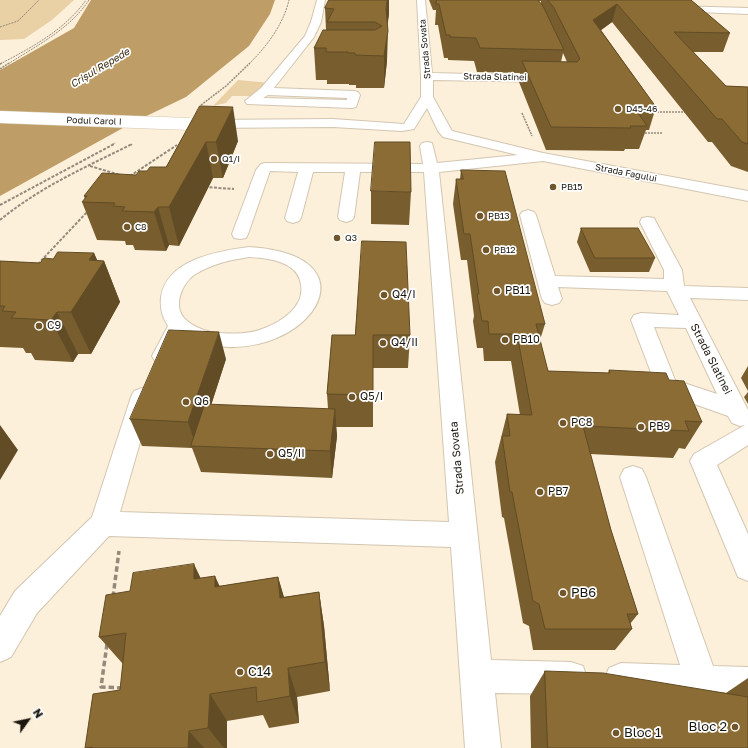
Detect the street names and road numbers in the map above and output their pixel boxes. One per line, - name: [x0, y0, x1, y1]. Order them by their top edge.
- street label: Strada Sovata: [417, 19, 433, 79]
- street label: Strada Slatinei: [463, 71, 527, 83]
- street label: Podul Carol I: [66, 115, 122, 127]
- street label: Strada Fagului: [594, 162, 658, 184]
- street label: Strada Slatinei: [688, 321, 734, 397]
- street label: Strada Sovata: [447, 421, 467, 495]

